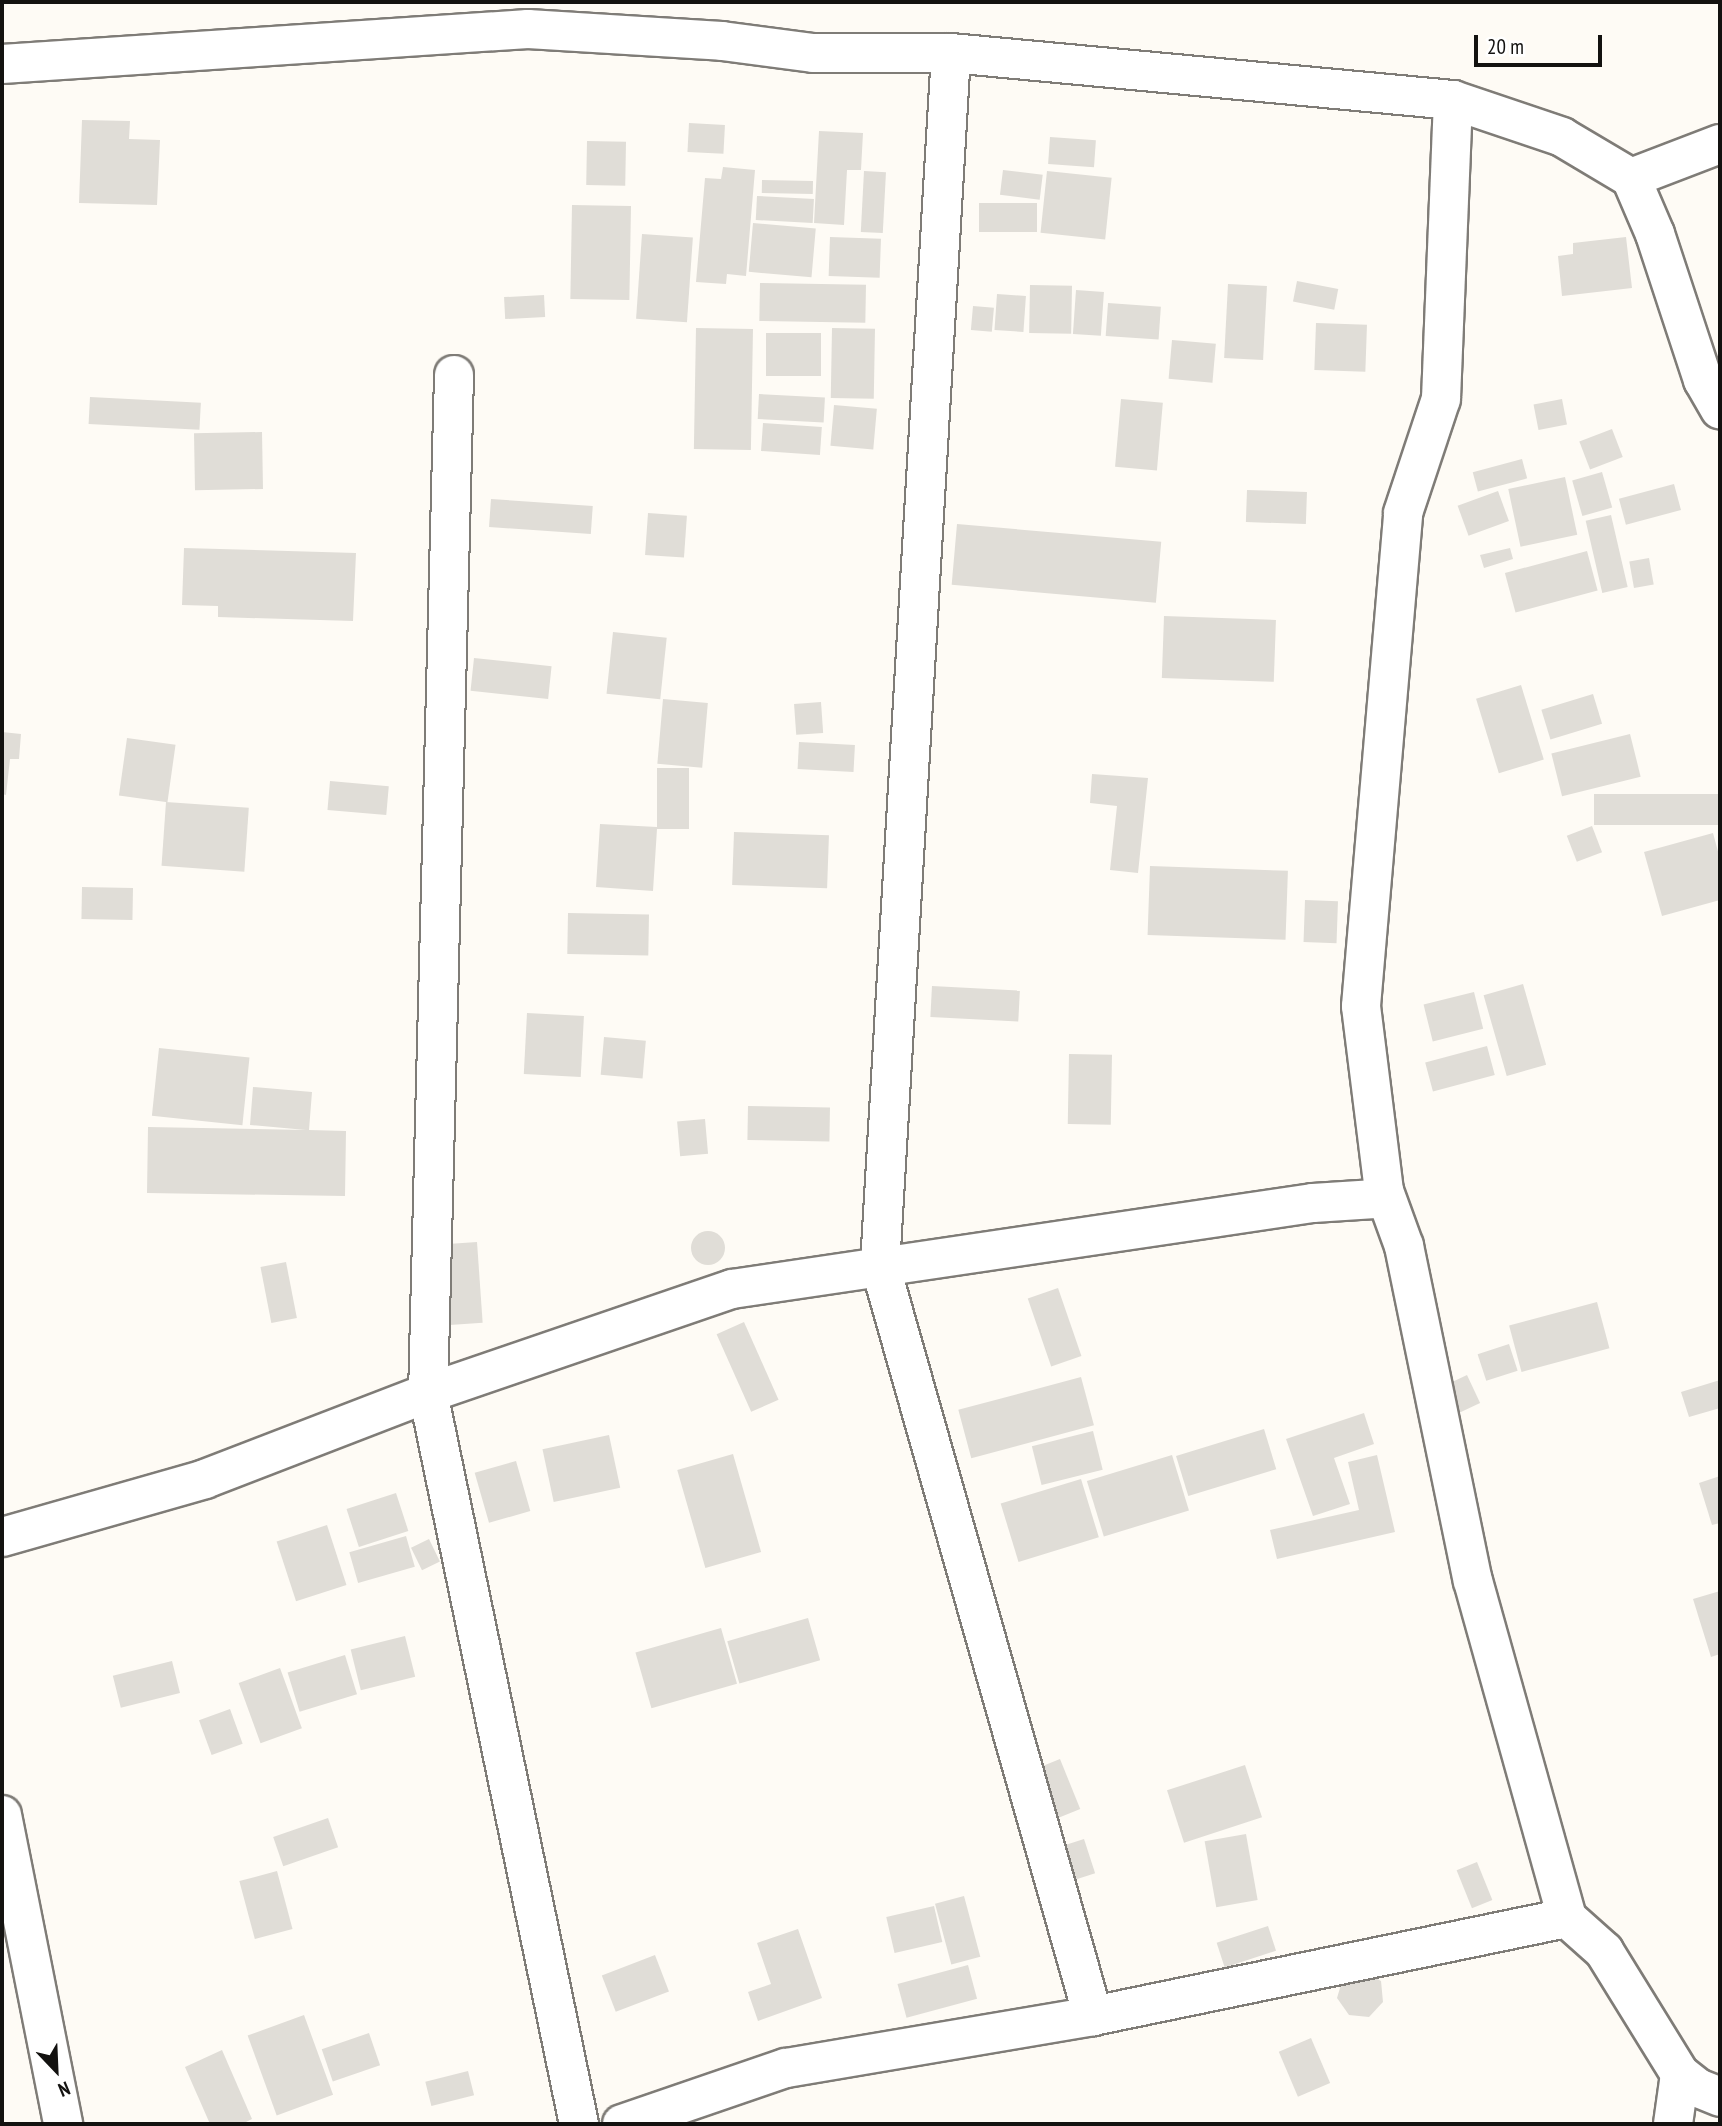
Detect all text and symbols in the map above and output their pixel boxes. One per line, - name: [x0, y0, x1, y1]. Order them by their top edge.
- scale bar: [1477, 21, 1605, 65]
- text: 20 m: [1487, 33, 1524, 60]
- north arrow: [21, 2035, 91, 2105]
- text: N: [55, 2076, 74, 2102]

